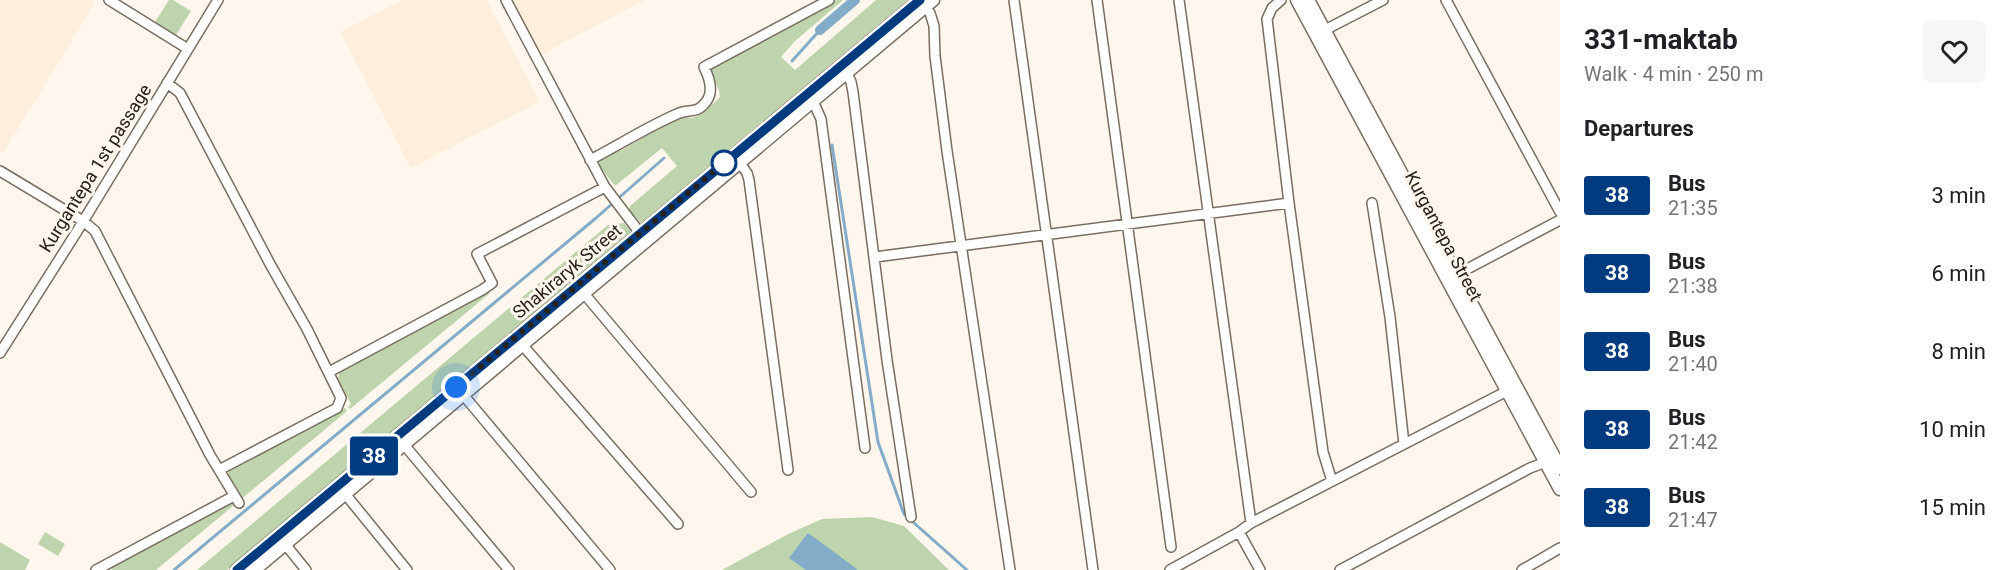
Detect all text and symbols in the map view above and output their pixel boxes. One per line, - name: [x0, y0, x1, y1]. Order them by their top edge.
- button: heart: [1923, 20, 1986, 83]
- text: 331-maktab: [1584, 23, 1738, 56]
- text: Walk · 4 min · 250 m: [1584, 62, 1763, 86]
- street label: Kurgantepa 1st passage: [35, 80, 155, 256]
- text: Departures: [1584, 116, 1694, 141]
- unlabelled marker: [711, 150, 737, 176]
- street label: Kurgantepa Street: [1401, 167, 1487, 305]
- text: Bus: [1668, 171, 1706, 196]
- text: 38: [1605, 183, 1629, 207]
- text: 3 min: [1931, 183, 1986, 208]
- text: 21:35: [1668, 196, 1718, 220]
- street label: Shakiraryk Street: [508, 219, 626, 323]
- text: Bus: [1668, 249, 1706, 274]
- text: 38: [1605, 261, 1629, 285]
- text: 6 min: [1931, 261, 1986, 286]
- text: 21:38: [1668, 274, 1718, 298]
- text: Bus: [1668, 327, 1706, 352]
- text: 38: [1605, 339, 1629, 363]
- text: 8 min: [1931, 339, 1986, 364]
- text: 21:40: [1668, 352, 1718, 376]
- your location: [441, 372, 471, 402]
- text: Bus: [1668, 405, 1706, 430]
- text: 38: [1605, 417, 1629, 441]
- text: 10 min: [1919, 417, 1986, 442]
- text: 21:42: [1668, 430, 1718, 454]
- line badge: 38: [347, 436, 401, 476]
- text: 38: [362, 444, 386, 468]
- text: Bus: [1668, 483, 1706, 508]
- text: 38: [1605, 495, 1629, 519]
- text: 15 min: [1919, 495, 1986, 520]
- text: 21:47: [1668, 508, 1718, 532]

